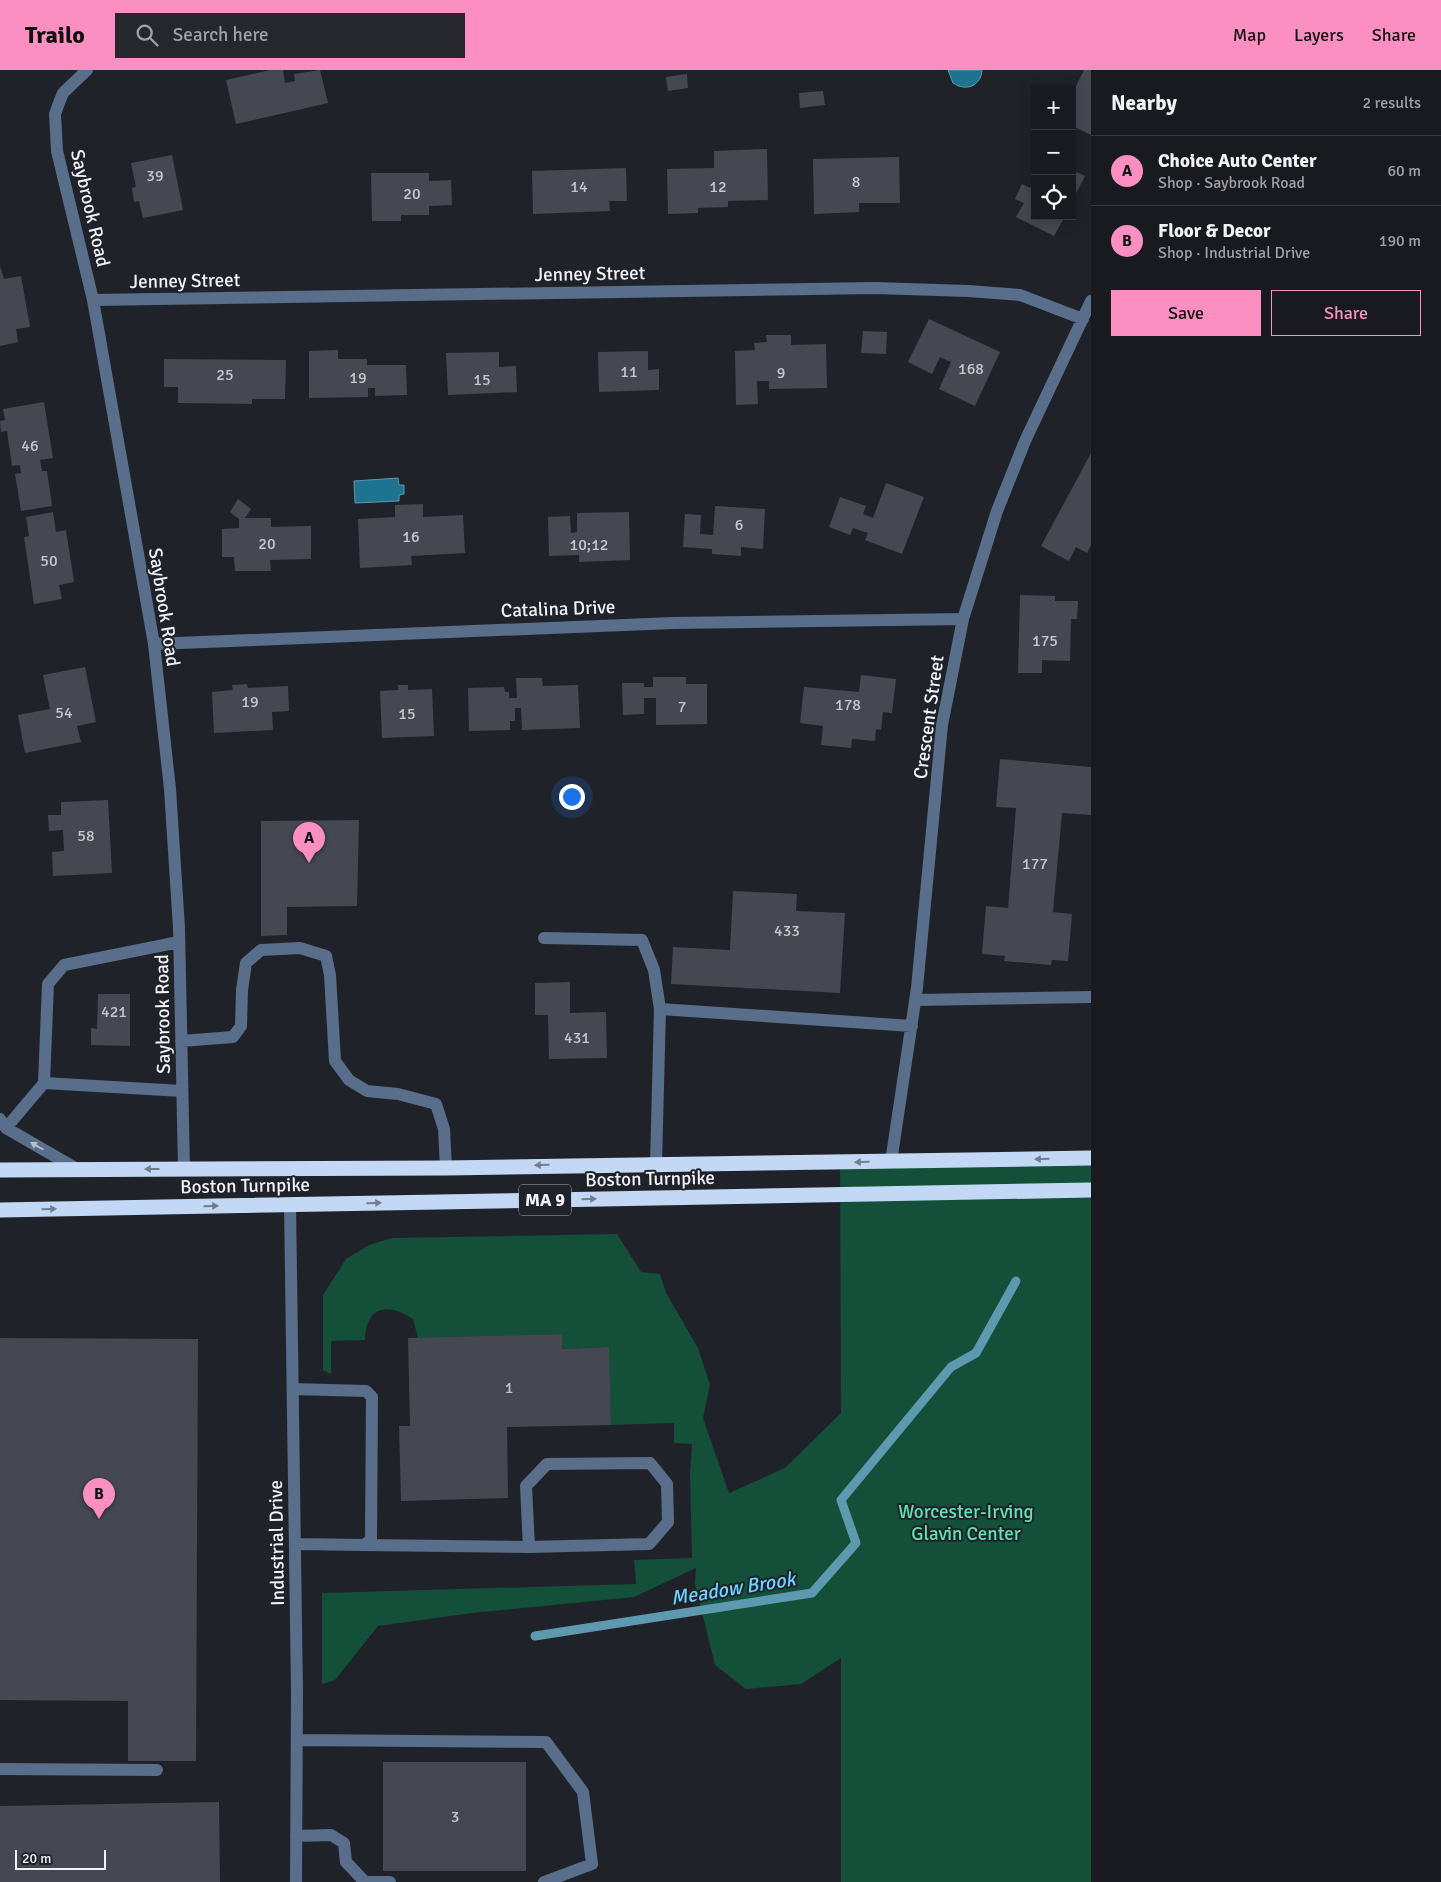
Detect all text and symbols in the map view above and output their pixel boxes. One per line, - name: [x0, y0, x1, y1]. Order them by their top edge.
- search box: [115, 13, 465, 58]
- text: Trailo: [25, 20, 85, 50]
- icon: search: [133, 21, 161, 49]
- text: Search here: [173, 23, 269, 47]
- text: Map: [1233, 24, 1266, 46]
- text: Layers: [1294, 24, 1344, 46]
- text: Share: [1372, 24, 1416, 46]
- map controls: [1031, 85, 1076, 220]
- button: +: [1031, 85, 1076, 130]
- text: Nearby: [1111, 90, 1177, 116]
- text: 2 results: [1362, 93, 1421, 113]
- button: −: [1031, 130, 1076, 175]
- street label: Saybrook Road: [65, 147, 115, 269]
- text: Choice Auto Center: [1158, 149, 1317, 173]
- text: A: [1122, 161, 1132, 181]
- text: 60 m: [1387, 161, 1421, 181]
- house number: 39: [146, 166, 164, 186]
- house number: 8: [852, 172, 860, 192]
- text: Shop · Saybrook Road: [1158, 173, 1305, 193]
- button: locate: [1031, 175, 1076, 220]
- house number: 14: [570, 177, 588, 197]
- house number: 12: [709, 177, 727, 197]
- house number: 20: [403, 184, 421, 204]
- text: Floor & Decor: [1158, 219, 1271, 243]
- text: B: [1122, 231, 1132, 251]
- text: 190 m: [1379, 231, 1421, 251]
- text: Shop · Industrial Drive: [1158, 243, 1310, 263]
- street label: Jenney Street: [535, 261, 646, 287]
- street label: Jenney Street: [130, 268, 241, 294]
- button: Save: [1111, 290, 1261, 336]
- button: Share: [1271, 290, 1421, 336]
- house number: 168: [958, 359, 984, 379]
- house number: 11: [620, 362, 638, 382]
- house number: 9: [777, 363, 785, 383]
- house number: 25: [216, 365, 234, 385]
- house number: 19: [349, 368, 367, 388]
- house number: 15: [473, 370, 491, 390]
- house number: 46: [21, 436, 39, 456]
- house number: 6: [735, 515, 743, 535]
- house number: 16: [402, 527, 420, 547]
- house number: 20: [258, 534, 276, 554]
- house number: 10;12: [570, 535, 608, 555]
- street label: Saybrook Road: [143, 546, 185, 668]
- house number: 50: [40, 551, 58, 571]
- street label: Catalina Drive: [500, 595, 616, 623]
- house number: 175: [1032, 631, 1058, 651]
- street label: Crescent Street: [908, 653, 950, 781]
- house number: 19: [241, 692, 259, 712]
- house number: 178: [835, 695, 861, 715]
- house number: 7: [678, 697, 686, 717]
- house number: 54: [55, 703, 73, 723]
- house number: 15: [398, 704, 416, 724]
- your location: [559, 784, 585, 810]
- pin: A: [293, 822, 325, 863]
- house number: 58: [77, 826, 95, 846]
- house number: 177: [1022, 854, 1048, 874]
- house number: 433: [774, 921, 800, 941]
- street label: Saybrook Road: [150, 954, 176, 1074]
- house number: 421: [101, 1002, 127, 1022]
- house number: 431: [564, 1028, 590, 1048]
- one-way arrow: [31, 1142, 44, 1151]
- one-way arrow: [1034, 1155, 1050, 1163]
- one-way arrow: [854, 1158, 870, 1166]
- one-way arrow: [534, 1161, 550, 1169]
- one-way arrow: [144, 1165, 160, 1173]
- street label: Boston Turnpike: [585, 1166, 715, 1192]
- street label: Boston Turnpike: [180, 1173, 310, 1199]
- road number: MA 9: [519, 1184, 571, 1216]
- one-way arrow: [581, 1195, 597, 1203]
- one-way arrow: [366, 1199, 382, 1207]
- one-way arrow: [203, 1202, 219, 1210]
- one-way arrow: [41, 1205, 57, 1213]
- house number: 1: [505, 1378, 513, 1398]
- pin: B: [83, 1478, 115, 1519]
- street label: Industrial Drive: [264, 1480, 290, 1606]
- park label: Worcester-Irving Glavin Center: [898, 1500, 1034, 1546]
- water label: Meadow Brook: [669, 1566, 799, 1611]
- house number: 3: [451, 1807, 459, 1827]
- scale bar: [15, 1847, 106, 1870]
- text: 20 m: [22, 1850, 51, 1867]

